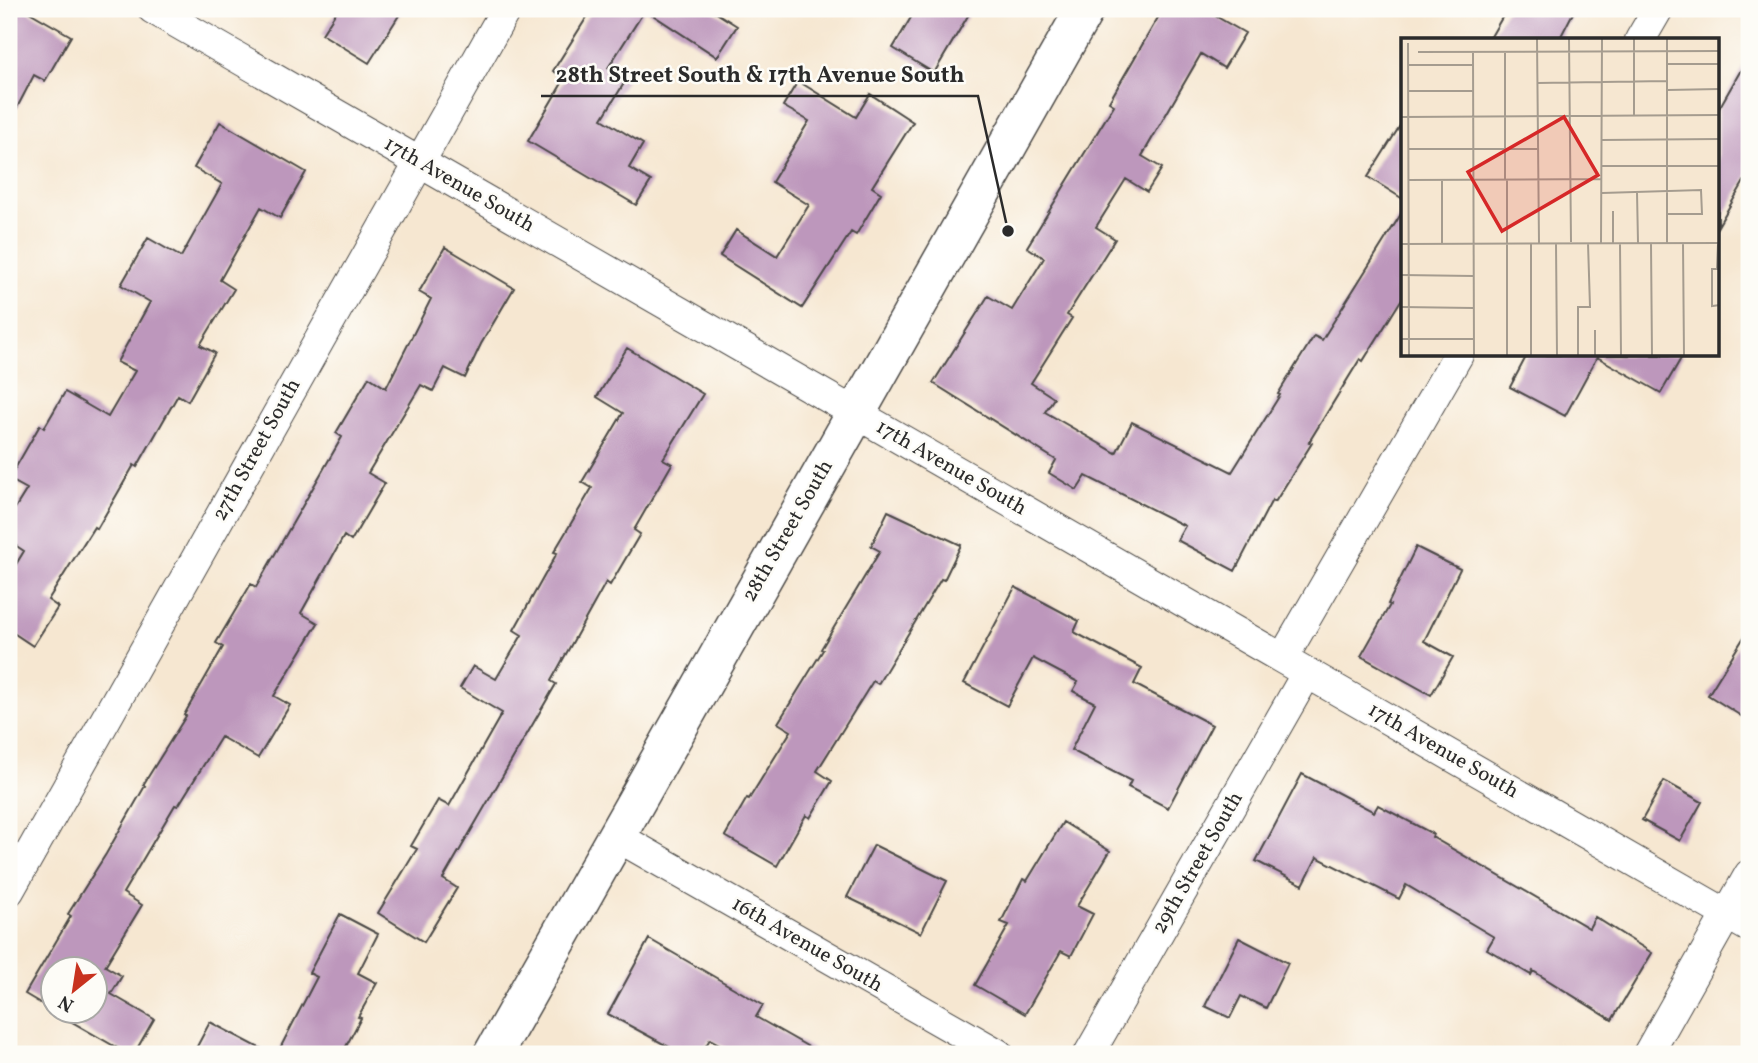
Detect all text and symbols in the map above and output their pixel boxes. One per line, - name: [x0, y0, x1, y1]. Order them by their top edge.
- inset map: [1401, 38, 1720, 357]
- callout: 28th Street South & 17th Avenue South: [541, 52, 978, 96]
- text: 28th Street South & 17th Avenue South: [556, 60, 964, 92]
- street label: 17th Avenue South: [378, 130, 540, 240]
- street label: 27th Street South: [206, 374, 308, 526]
- street label: 17th Avenue South: [870, 413, 1032, 523]
- street label: 28th Street South: [735, 455, 841, 607]
- street label: 17th Avenue South: [1362, 696, 1524, 806]
- street label: 29th Street South: [1145, 787, 1251, 939]
- street label: 16th Avenue South: [726, 890, 888, 1000]
- north arrow: [38, 954, 108, 1024]
- text: N: [54, 988, 79, 1018]

